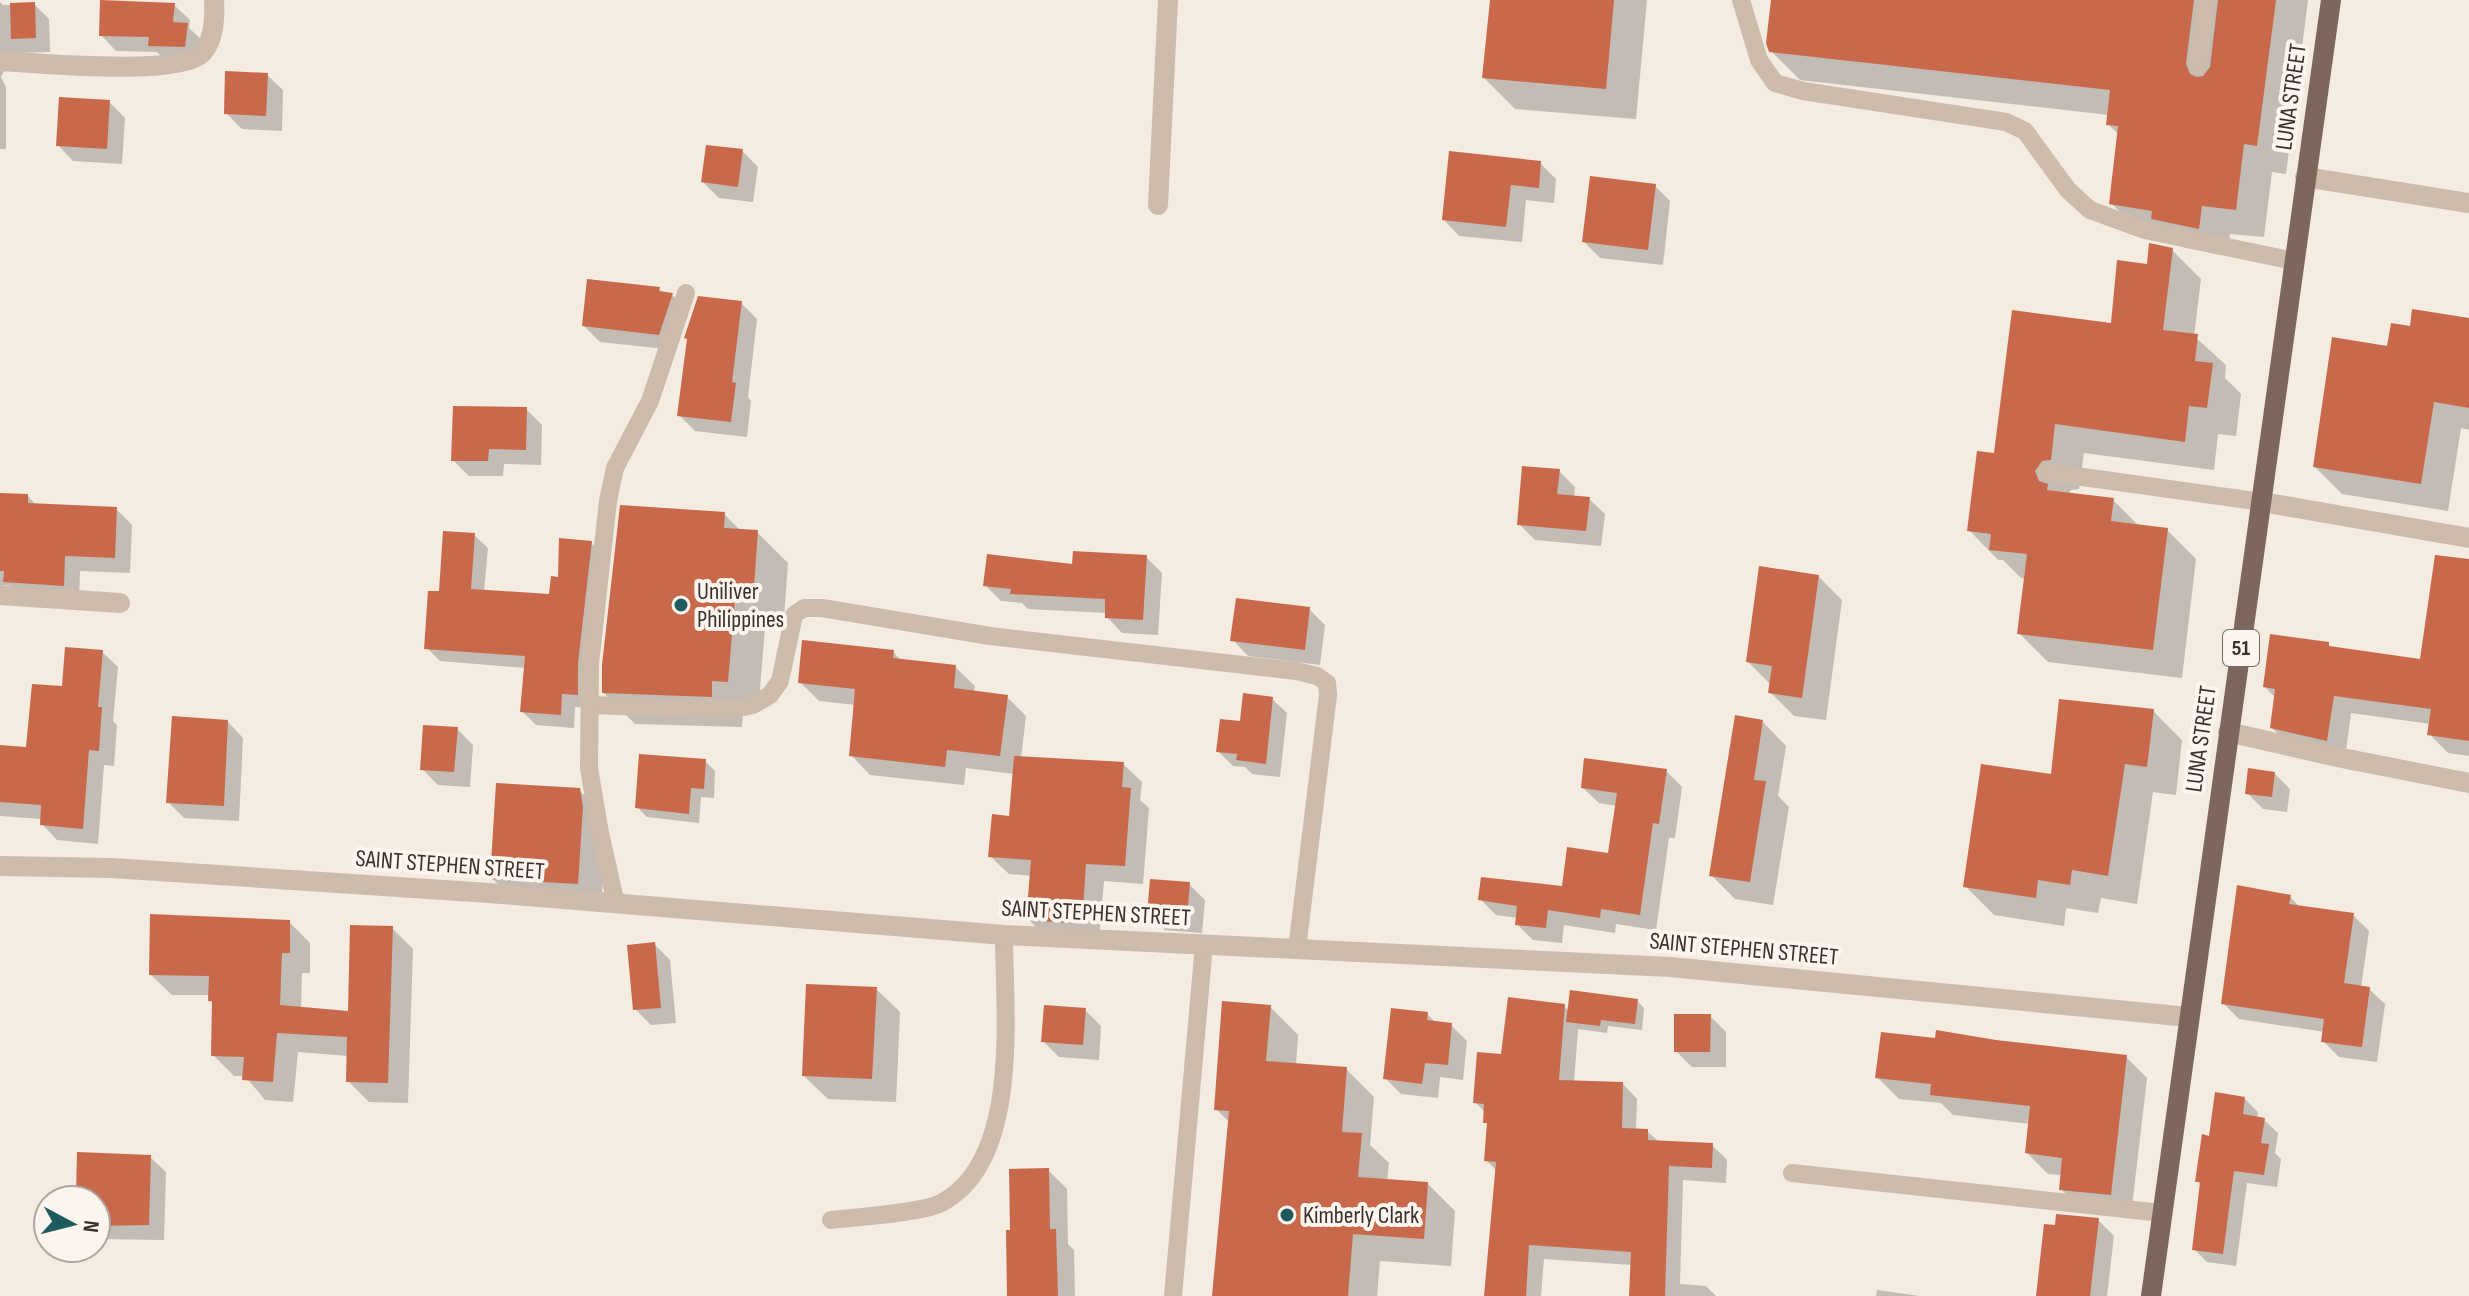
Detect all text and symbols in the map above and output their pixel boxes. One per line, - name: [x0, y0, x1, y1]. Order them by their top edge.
- street label: LUNA STREET: [2269, 42, 2313, 152]
- place label: Uniliver Philippines: [697, 577, 784, 634]
- marker: Uniliver Philippines: [672, 596, 690, 614]
- road number: 51: [2223, 630, 2259, 666]
- street label: LUNA STREET: [2179, 684, 2223, 794]
- street label: SAINT STEPHEN STREET: [354, 844, 546, 886]
- street label: SAINT STEPHEN STREET: [1001, 894, 1192, 932]
- street label: SAINT STEPHEN STREET: [1648, 926, 1840, 972]
- north arrow: [32, 1184, 112, 1264]
- place label: Kimberly Clark: [1303, 1201, 1419, 1230]
- marker: Kimberly Clark: [1278, 1206, 1296, 1224]
- text: N: [76, 1219, 104, 1234]

